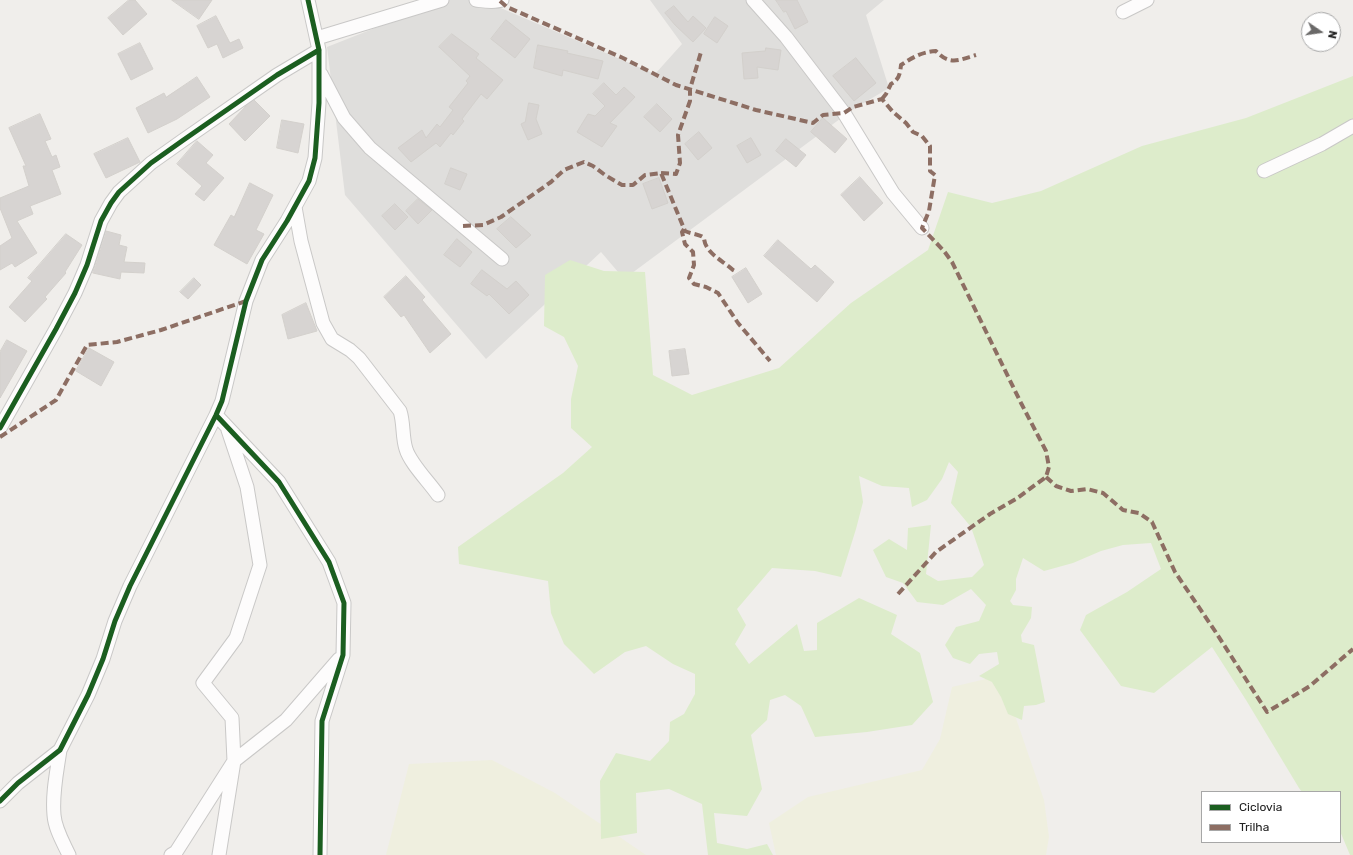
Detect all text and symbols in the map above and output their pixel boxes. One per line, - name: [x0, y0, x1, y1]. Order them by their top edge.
- north arrow: [1301, 12, 1341, 52]
- text: N: [1325, 29, 1339, 40]
- legend: [1201, 791, 1341, 843]
- text: Ciclovia: [1239, 800, 1282, 814]
- text: Trilha: [1239, 820, 1269, 834]

